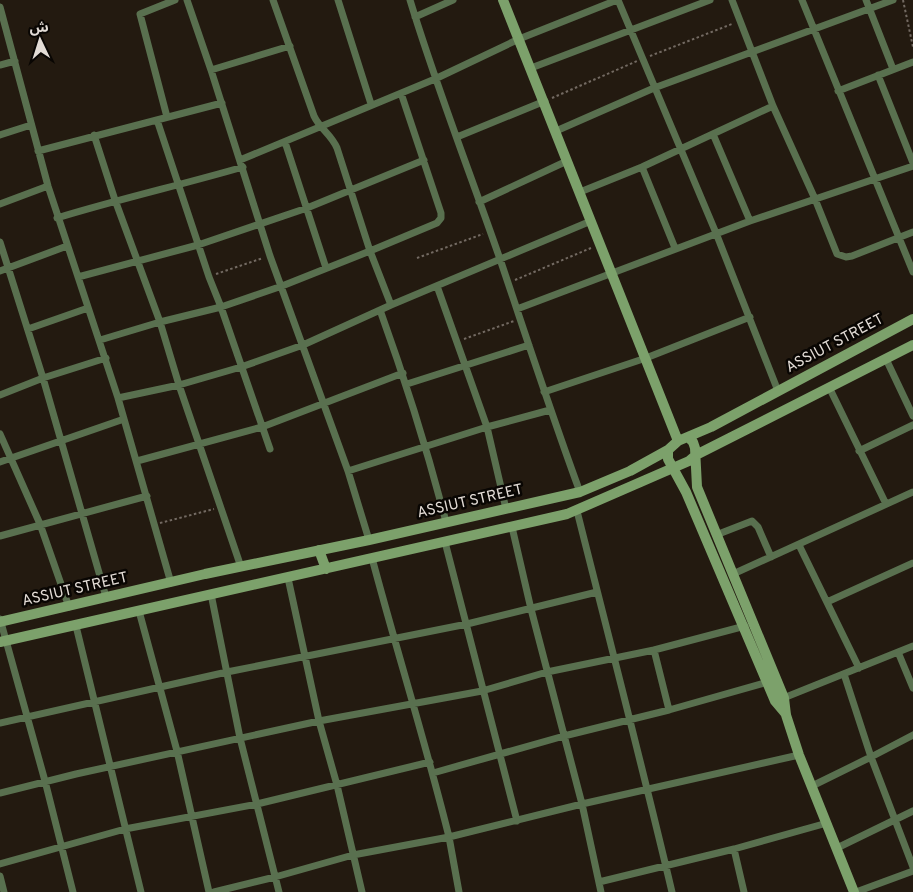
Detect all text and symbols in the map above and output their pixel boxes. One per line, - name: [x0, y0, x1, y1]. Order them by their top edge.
- north arrow: [15, 15, 65, 65]
- text: ش: [29, 19, 49, 38]
- street label: ASSIUT STREET: [783, 310, 887, 378]
- street label: ASSIUT STREET: [415, 481, 525, 523]
- street label: ASSIUT STREET: [20, 569, 130, 611]

